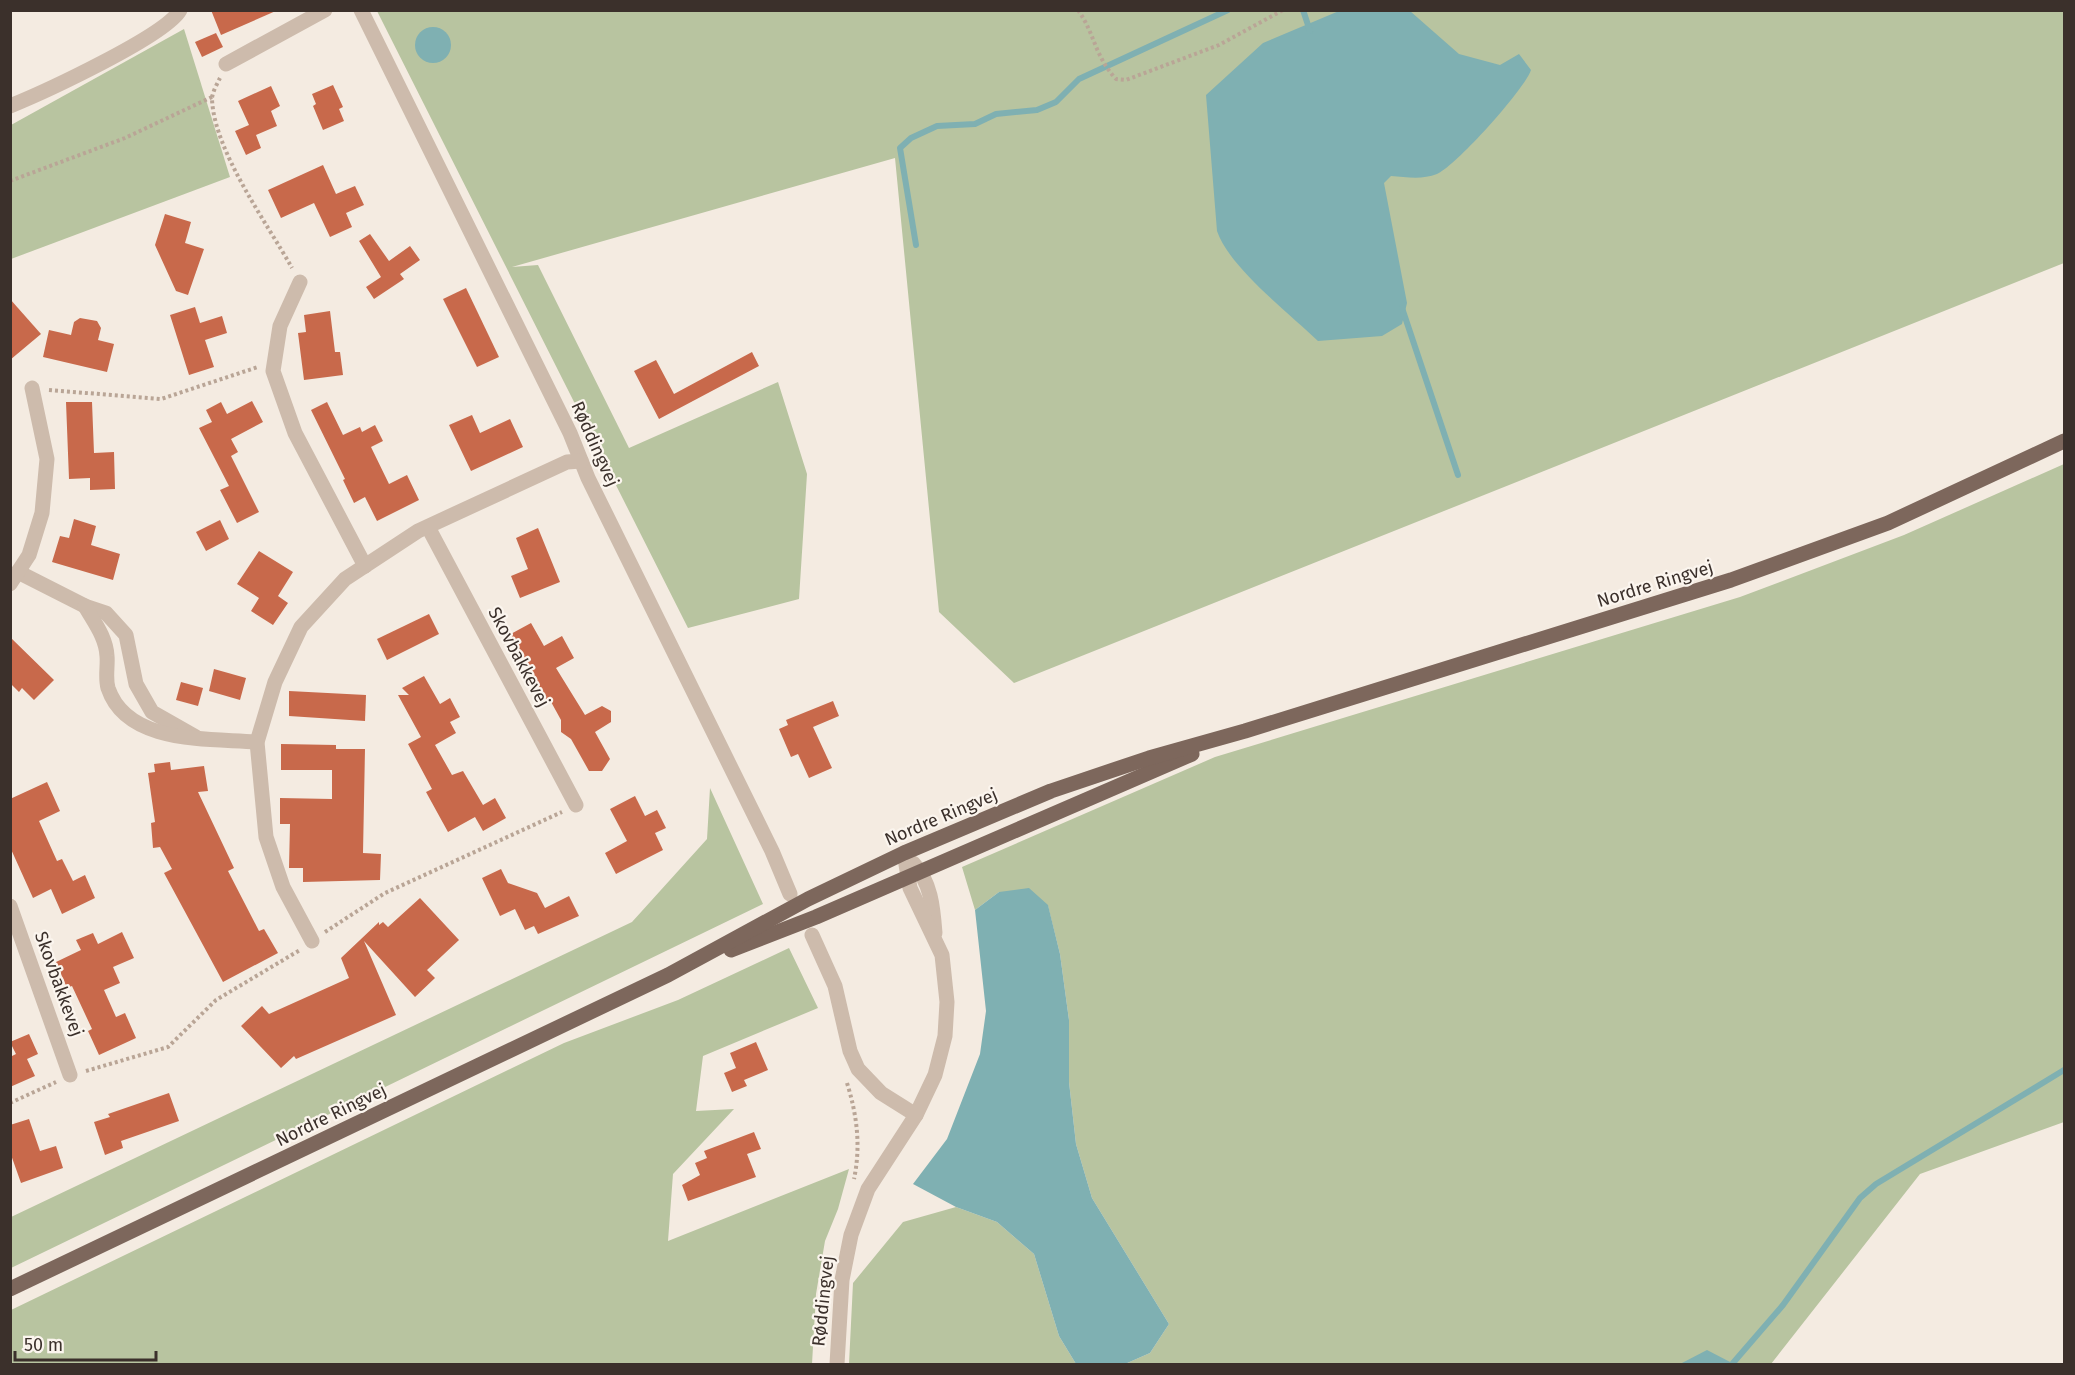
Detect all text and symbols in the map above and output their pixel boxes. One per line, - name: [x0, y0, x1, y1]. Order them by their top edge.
- street label: Røddingvej: [566, 398, 624, 490]
- street label: Nordre Ringvej: [1594, 556, 1716, 612]
- street label: Skovbakkevej: [483, 603, 555, 711]
- street label: Nordre Ringvej: [881, 783, 1001, 851]
- street label: Skovbakkevej: [30, 929, 88, 1039]
- street label: Nordre Ringvej: [272, 1079, 390, 1151]
- street label: Røddingvej: [807, 1254, 839, 1348]
- scale bar: [15, 1324, 156, 1362]
- text: 50 m: [24, 1334, 63, 1356]

